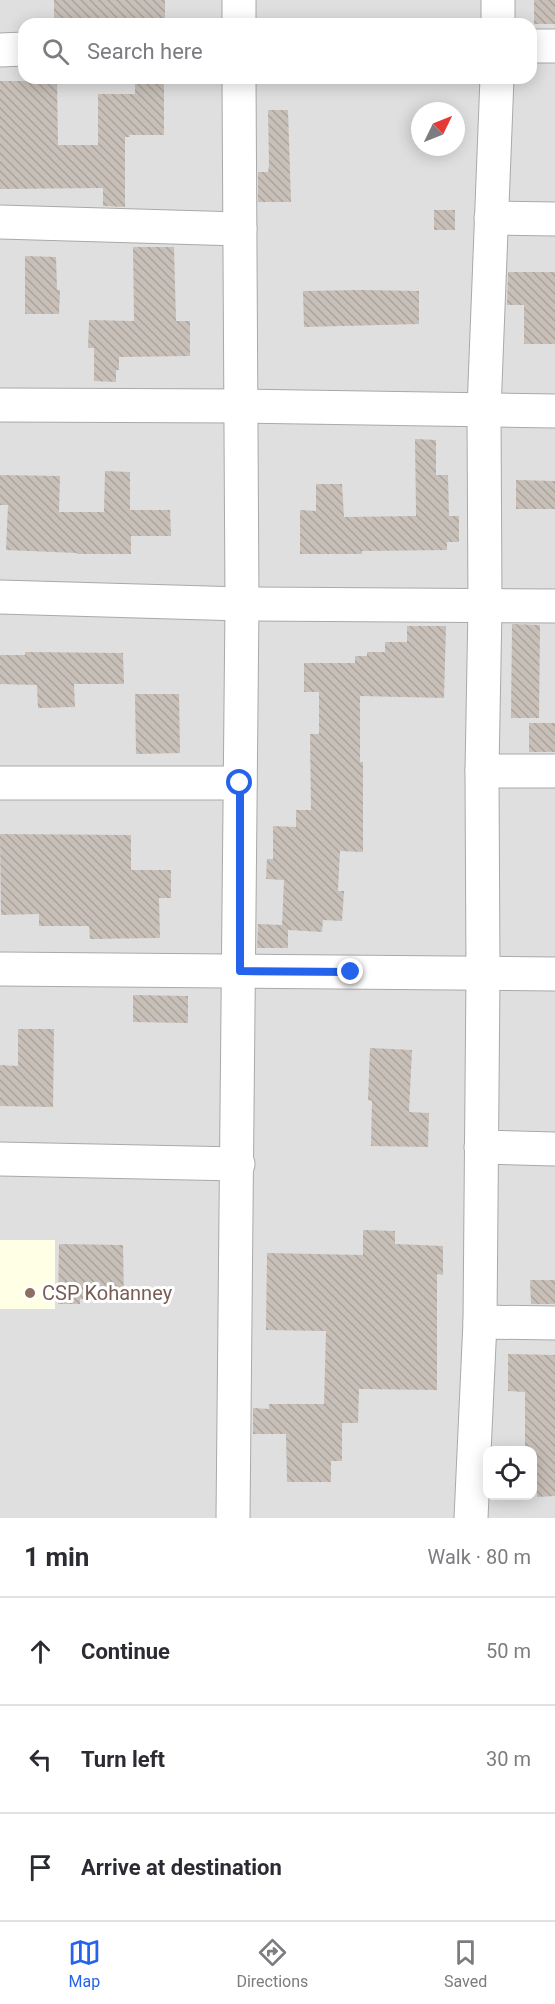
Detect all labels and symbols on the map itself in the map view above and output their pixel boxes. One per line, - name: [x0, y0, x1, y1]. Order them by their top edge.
- north arrow: [411, 102, 465, 156]
- route start: [226, 769, 252, 795]
- route end: [337, 958, 363, 984]
- place label: CSP Kohanney: [42, 1281, 173, 1305]
- marker: CSP Kohanney: [23, 1286, 37, 1300]

